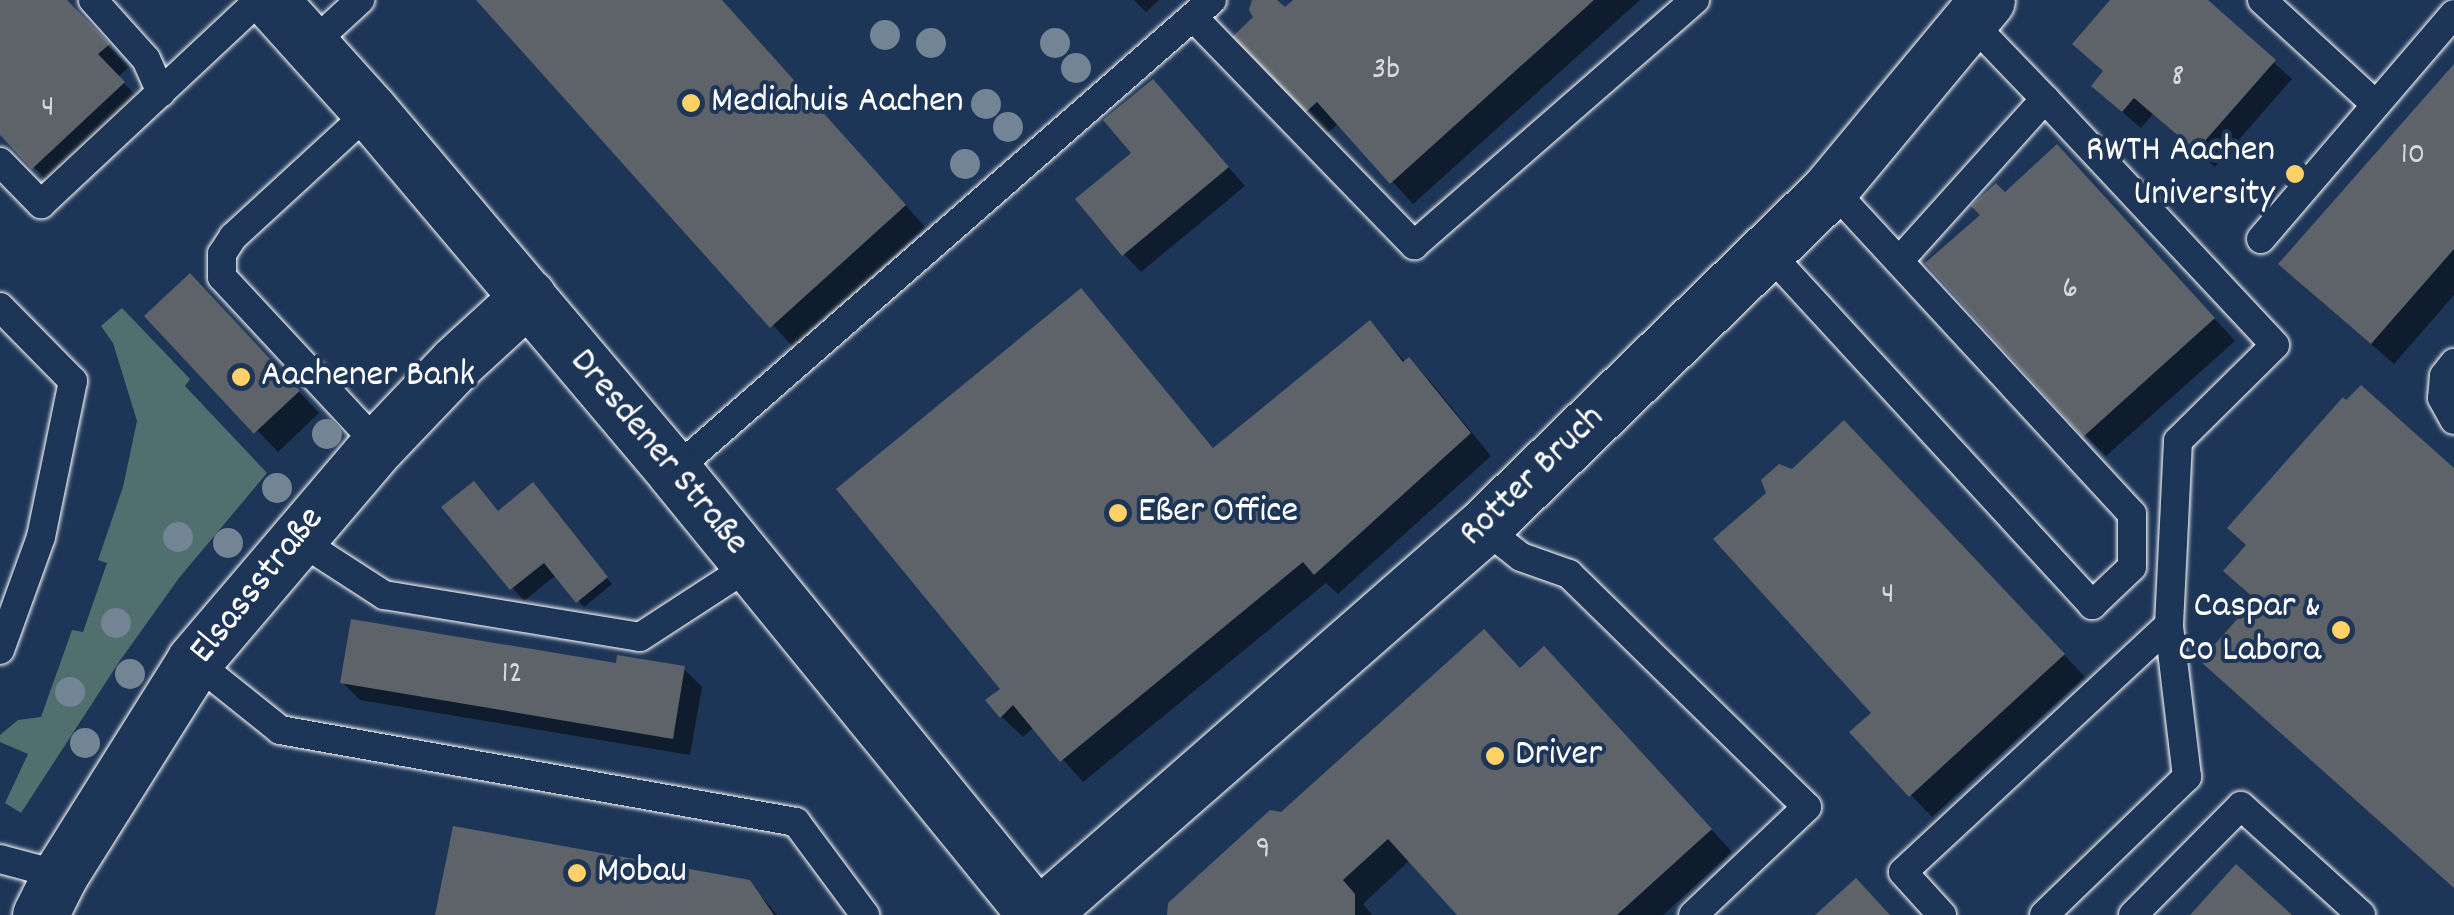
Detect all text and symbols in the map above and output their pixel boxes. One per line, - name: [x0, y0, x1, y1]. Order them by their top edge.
- house number: 3b: [1372, 52, 1400, 90]
- house number: 8: [2172, 59, 2184, 97]
- place label: Mediahuis Aachen: [711, 80, 964, 126]
- house number: 4: [41, 90, 55, 128]
- marker: Mediahuis Aachen: [680, 92, 702, 114]
- place label: RWTH Aachen University: [2086, 129, 2275, 218]
- house number: 10: [2401, 137, 2425, 175]
- marker: RWTH Aachen University: [2284, 163, 2306, 185]
- house number: 6: [2062, 271, 2078, 309]
- street label: Dresdener Straße: [558, 340, 758, 566]
- place label: Aachener Bank: [261, 354, 475, 400]
- marker: Aachener Bank: [230, 366, 252, 388]
- street label: Rotter Bruch: [1451, 397, 1615, 557]
- place label: Eßer Office: [1138, 490, 1298, 536]
- street label: Elsassstraße: [181, 498, 335, 674]
- marker: Eßer Office: [1107, 502, 1129, 524]
- house number: 4: [1881, 577, 1895, 615]
- place label: Caspar & Co Labora: [2178, 585, 2321, 674]
- marker: Caspar & Co Labora: [2330, 619, 2352, 641]
- house number: 12: [502, 656, 522, 694]
- place label: Driver: [1515, 733, 1602, 779]
- marker: Driver: [1484, 745, 1506, 767]
- house number: 9: [1256, 831, 1270, 869]
- place label: Mobau: [597, 850, 687, 896]
- marker: Mobau: [566, 862, 588, 884]

